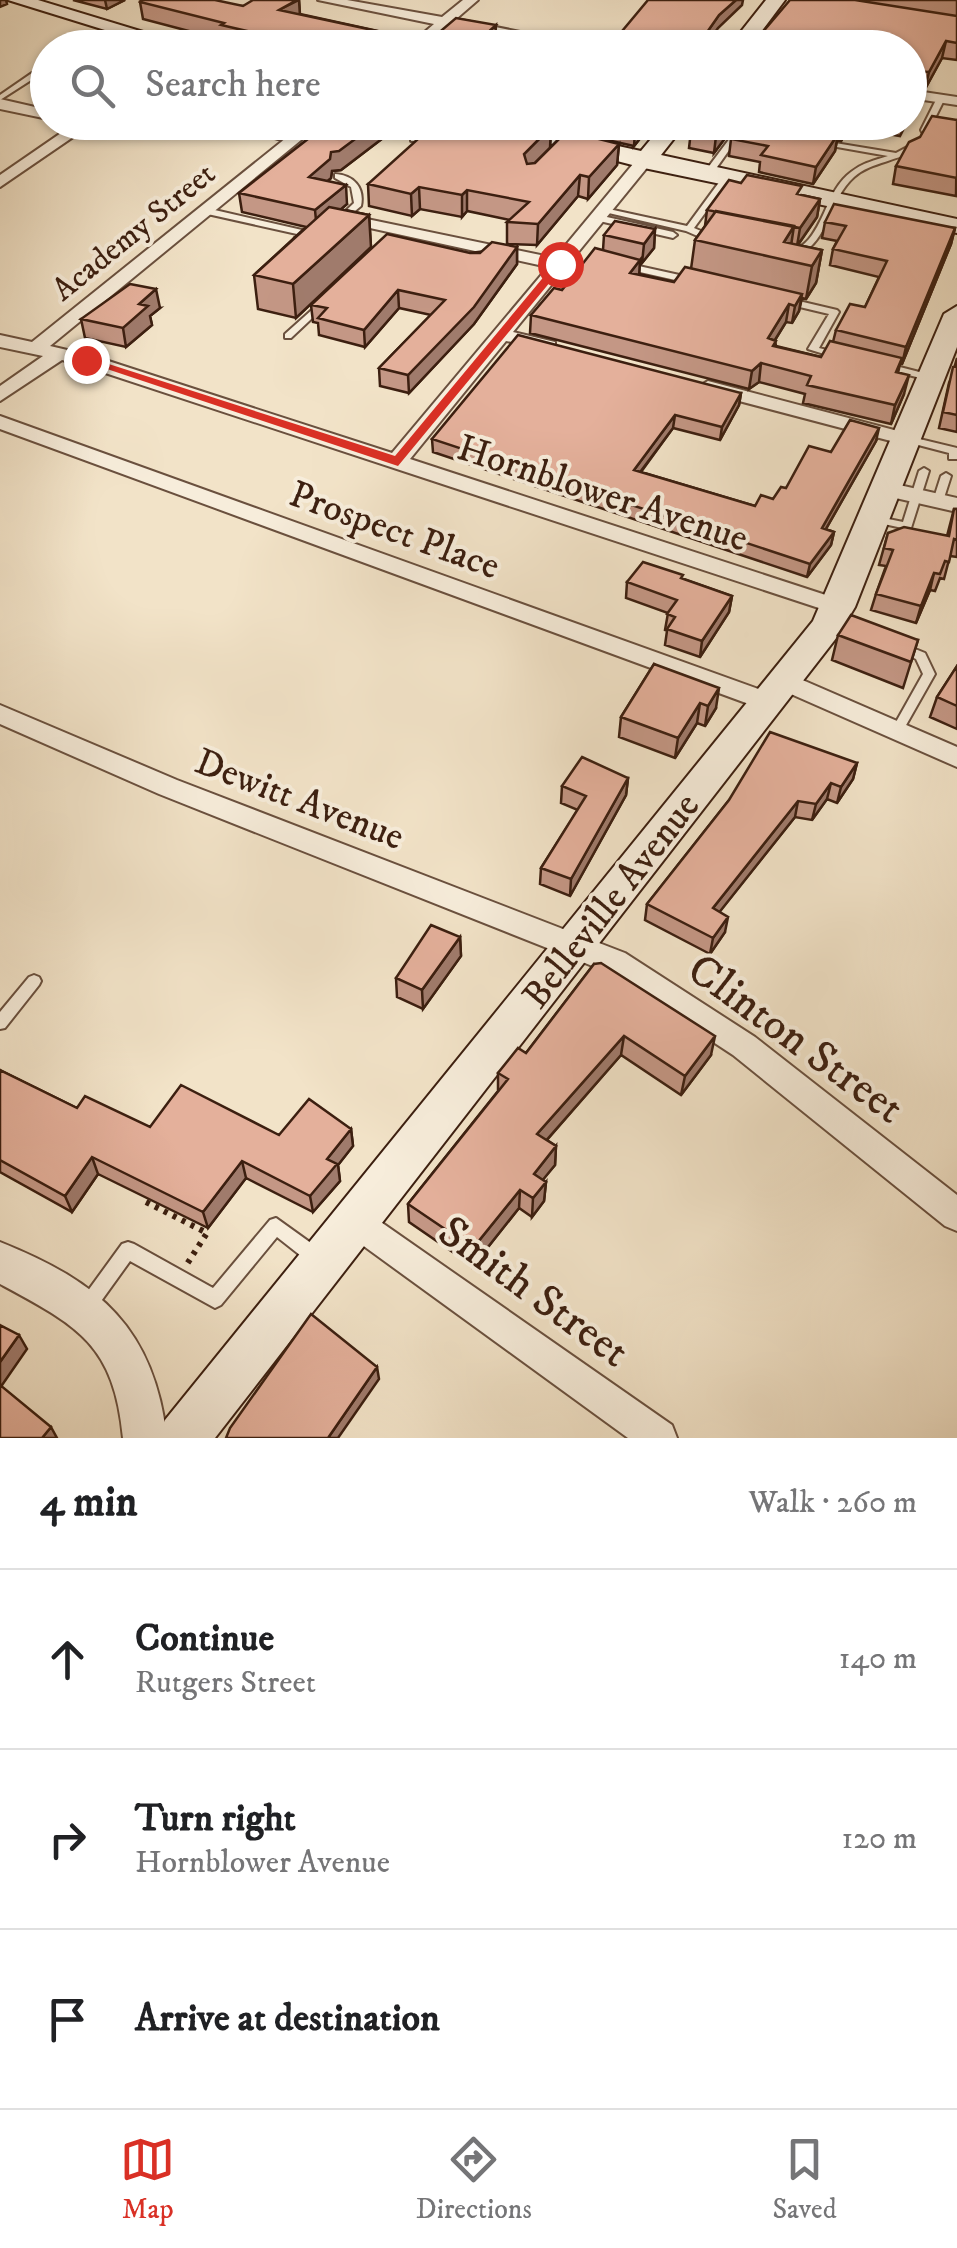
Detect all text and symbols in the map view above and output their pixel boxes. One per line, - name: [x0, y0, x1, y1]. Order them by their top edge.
- search box: [30, 30, 927, 140]
- icon: search: [65, 58, 120, 113]
- text: Search here: [145, 61, 321, 109]
- street label: Academy Street: [45, 155, 224, 311]
- route start: [538, 242, 584, 288]
- route end: [64, 338, 110, 384]
- street label: Hornblower Avenue: [451, 424, 754, 564]
- street label: Prospect Place: [283, 471, 506, 591]
- street label: Dewitt Avenue: [188, 738, 411, 862]
- street label: Belleville Avenue: [512, 784, 711, 1019]
- street label: Clinton Street: [676, 942, 915, 1137]
- street label: Smith Street: [427, 1204, 640, 1381]
- text: 4 min: [40, 1477, 138, 1529]
- text: Walk · 260 m: [749, 1483, 917, 1523]
- text: Continue: [135, 1615, 274, 1663]
- icon: ahead: [40, 1632, 95, 1687]
- text: 140 m: [839, 1639, 917, 1679]
- text: Rutgers Street: [135, 1663, 316, 1703]
- text: Turn right: [135, 1795, 296, 1843]
- icon: right: [40, 1812, 95, 1867]
- text: 120 m: [841, 1819, 917, 1859]
- text: Hornblower Avenue: [135, 1843, 390, 1883]
- icon: arrive: [40, 1992, 95, 2047]
- text: Arrive at destination: [135, 1995, 440, 2043]
- tab: Map: [120, 2132, 175, 2227]
- tab: Directions: [416, 2132, 532, 2227]
- tab: Saved: [772, 2132, 837, 2227]

